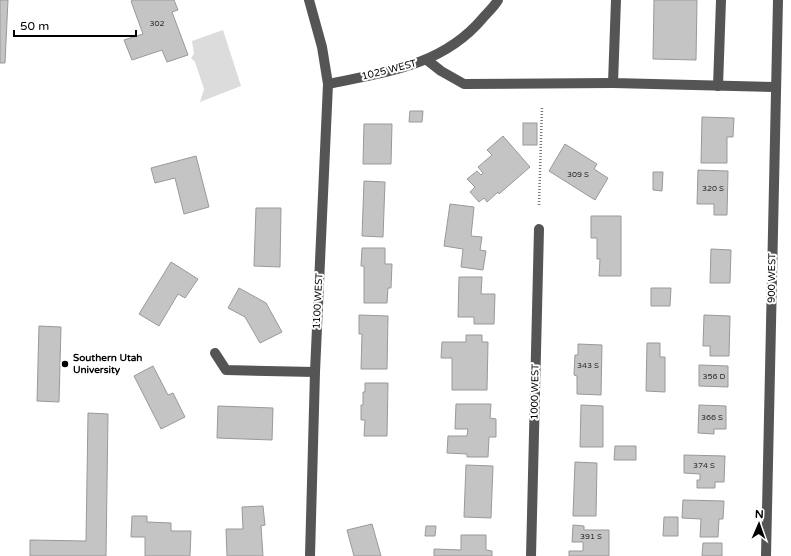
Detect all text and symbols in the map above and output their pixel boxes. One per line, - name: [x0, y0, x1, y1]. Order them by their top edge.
- scale bar: [14, 12, 136, 38]
- text: 50 m: [20, 19, 49, 33]
- house number: 302: [149, 19, 165, 28]
- street label: 1025 WEST: [360, 57, 418, 83]
- house number: 309 S: [567, 170, 589, 179]
- house number: 320 S: [702, 184, 724, 193]
- street label: 900 WEST: [766, 253, 778, 303]
- street label: 1100 WEST: [311, 273, 325, 329]
- place label: Southern Utah University: [73, 352, 142, 376]
- marker: Southern Utah University: [60, 359, 70, 369]
- house number: 343 S: [577, 361, 599, 370]
- street label: 1000 WEST: [529, 364, 541, 420]
- house number: 356 D: [702, 372, 726, 381]
- house number: 366 S: [701, 413, 723, 422]
- house number: 374 S: [693, 461, 715, 470]
- north arrow: [739, 504, 779, 544]
- text: N: [755, 508, 764, 521]
- house number: 391 S: [580, 532, 602, 541]

